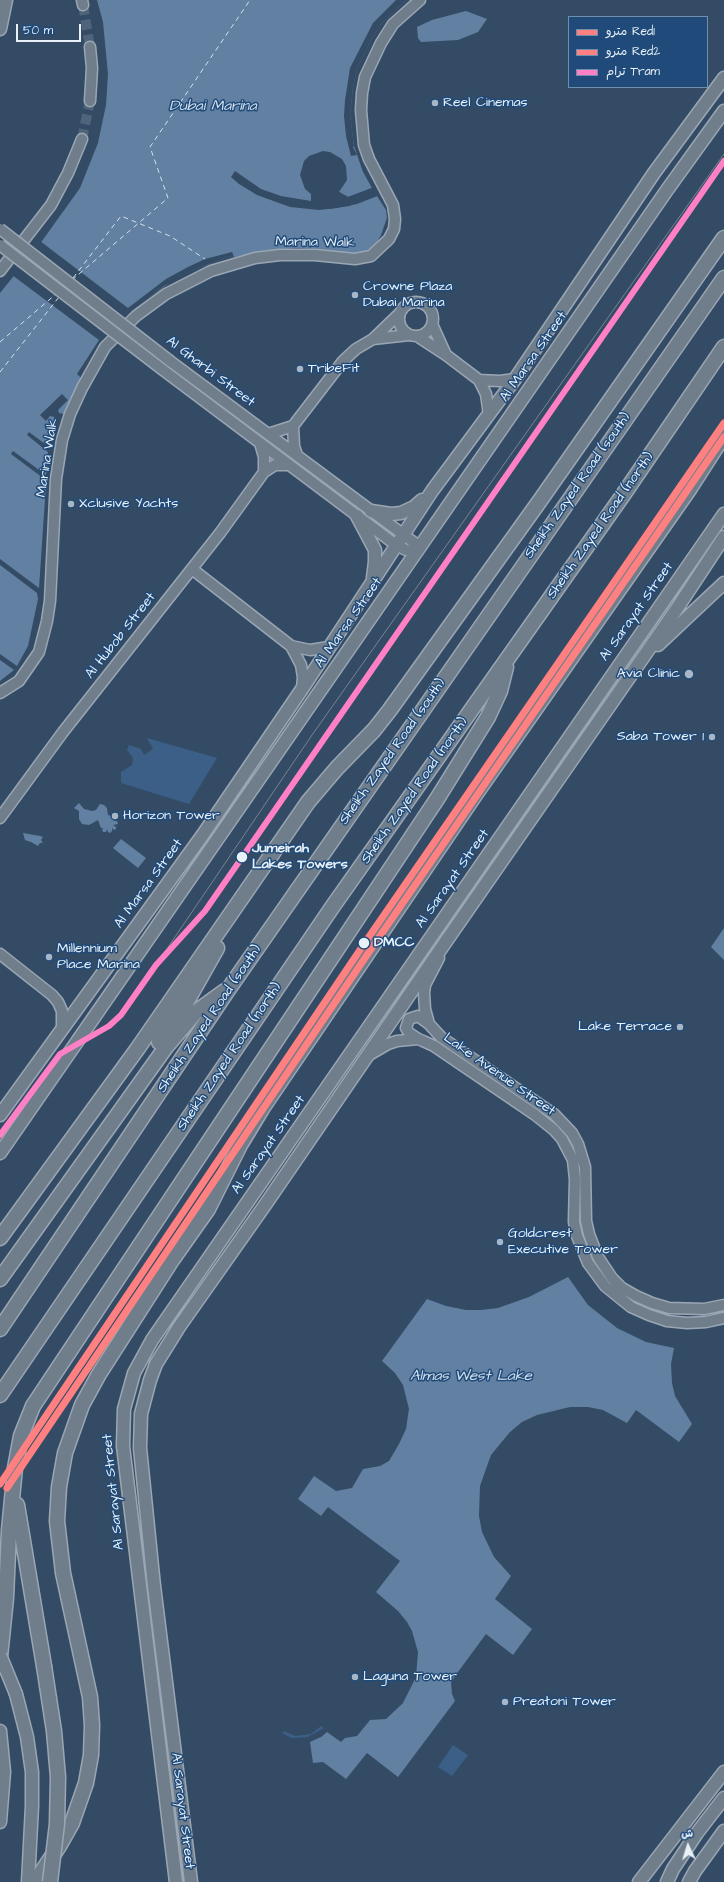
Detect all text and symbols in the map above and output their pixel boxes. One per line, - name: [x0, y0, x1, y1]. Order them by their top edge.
- scale bar: [18, 16, 83, 42]
- legend: [568, 16, 708, 88]
- text: 50 m: [23, 22, 53, 39]
- text: مترو Red1: [606, 23, 655, 40]
- text: مترو Red2: [606, 43, 660, 60]
- text: ترام Tram: [606, 63, 660, 80]
- place label: Reel Cinemas: [443, 95, 528, 111]
- water label: Dubai Marina: [169, 98, 257, 116]
- marker: Reel Cinemas: [430, 98, 440, 108]
- street label: Marina Walk: [275, 234, 355, 252]
- place label: Crowne Plaza Dubai Marina: [363, 279, 452, 312]
- marker: Crowne Plaza Dubai Marina: [350, 290, 360, 300]
- street label: Al Marsa Street: [497, 309, 571, 405]
- street label: Al Gharbi Street: [162, 333, 258, 411]
- place label: TribeFit: [308, 361, 359, 377]
- marker: TribeFit: [295, 364, 305, 374]
- street label: Sheikh Zayed Road (south): [521, 410, 635, 562]
- street label: Marina Walk: [33, 417, 63, 499]
- street label: Sheikh Zayed Road (north): [544, 450, 658, 602]
- place label: Xclusive Yachts: [79, 496, 178, 512]
- marker: Xclusive Yachts: [66, 499, 76, 509]
- street label: Al Sarayat Street: [597, 559, 677, 665]
- street label: Al Marsa Street: [312, 575, 386, 671]
- street label: Al Hubob Street: [82, 590, 160, 682]
- place label: Avia Clinic: [617, 666, 680, 682]
- marker: Avia Clinic: [683, 668, 695, 680]
- street label: Sheikh Zayed Road (south): [336, 676, 450, 828]
- street label: Sheikh Zayed Road (north): [358, 715, 472, 867]
- place label: Saba Tower 1: [617, 729, 704, 745]
- marker: Saba Tower 1: [707, 732, 717, 742]
- place label: Horizon Tower: [123, 808, 220, 824]
- marker: Horizon Tower: [110, 811, 120, 821]
- street label: Al Sarayat Street: [413, 826, 493, 932]
- street label: Al Marsa Street: [111, 836, 187, 932]
- place label: Jumeirah Lakes Towers: [252, 841, 348, 874]
- marker: Jumeirah Lakes Towers: [235, 850, 249, 864]
- place label: DMCC: [374, 935, 414, 951]
- marker: DMCC: [357, 936, 371, 950]
- place label: Millennium Place Marina: [57, 941, 140, 974]
- street label: Sheikh Zayed Road (south): [154, 942, 266, 1096]
- marker: Millennium Place Marina: [44, 952, 54, 962]
- street label: Sheikh Zayed Road (north): [174, 980, 286, 1134]
- place label: Lake Terrace: [578, 1019, 672, 1035]
- marker: Lake Terrace: [675, 1022, 685, 1032]
- street label: Lake Avenue Street: [440, 1030, 558, 1120]
- street label: Al Sarayat Street: [229, 1092, 309, 1198]
- place label: Goldcrest Executive Tower: [508, 1226, 618, 1258]
- marker: Goldcrest Executive Tower: [495, 1237, 505, 1247]
- water label: Almas West Lake: [410, 1368, 532, 1386]
- street label: Al Sarayat Street: [100, 1433, 128, 1551]
- place label: Laguna Tower: [363, 1669, 457, 1685]
- marker: Laguna Tower: [350, 1672, 360, 1682]
- place label: Preatoni Tower: [513, 1694, 616, 1710]
- marker: Preatoni Tower: [500, 1697, 510, 1707]
- street label: Al Sarayat Street: [167, 1752, 197, 1870]
- north arrow: [668, 1826, 708, 1866]
- text: ش: [681, 1826, 694, 1841]

